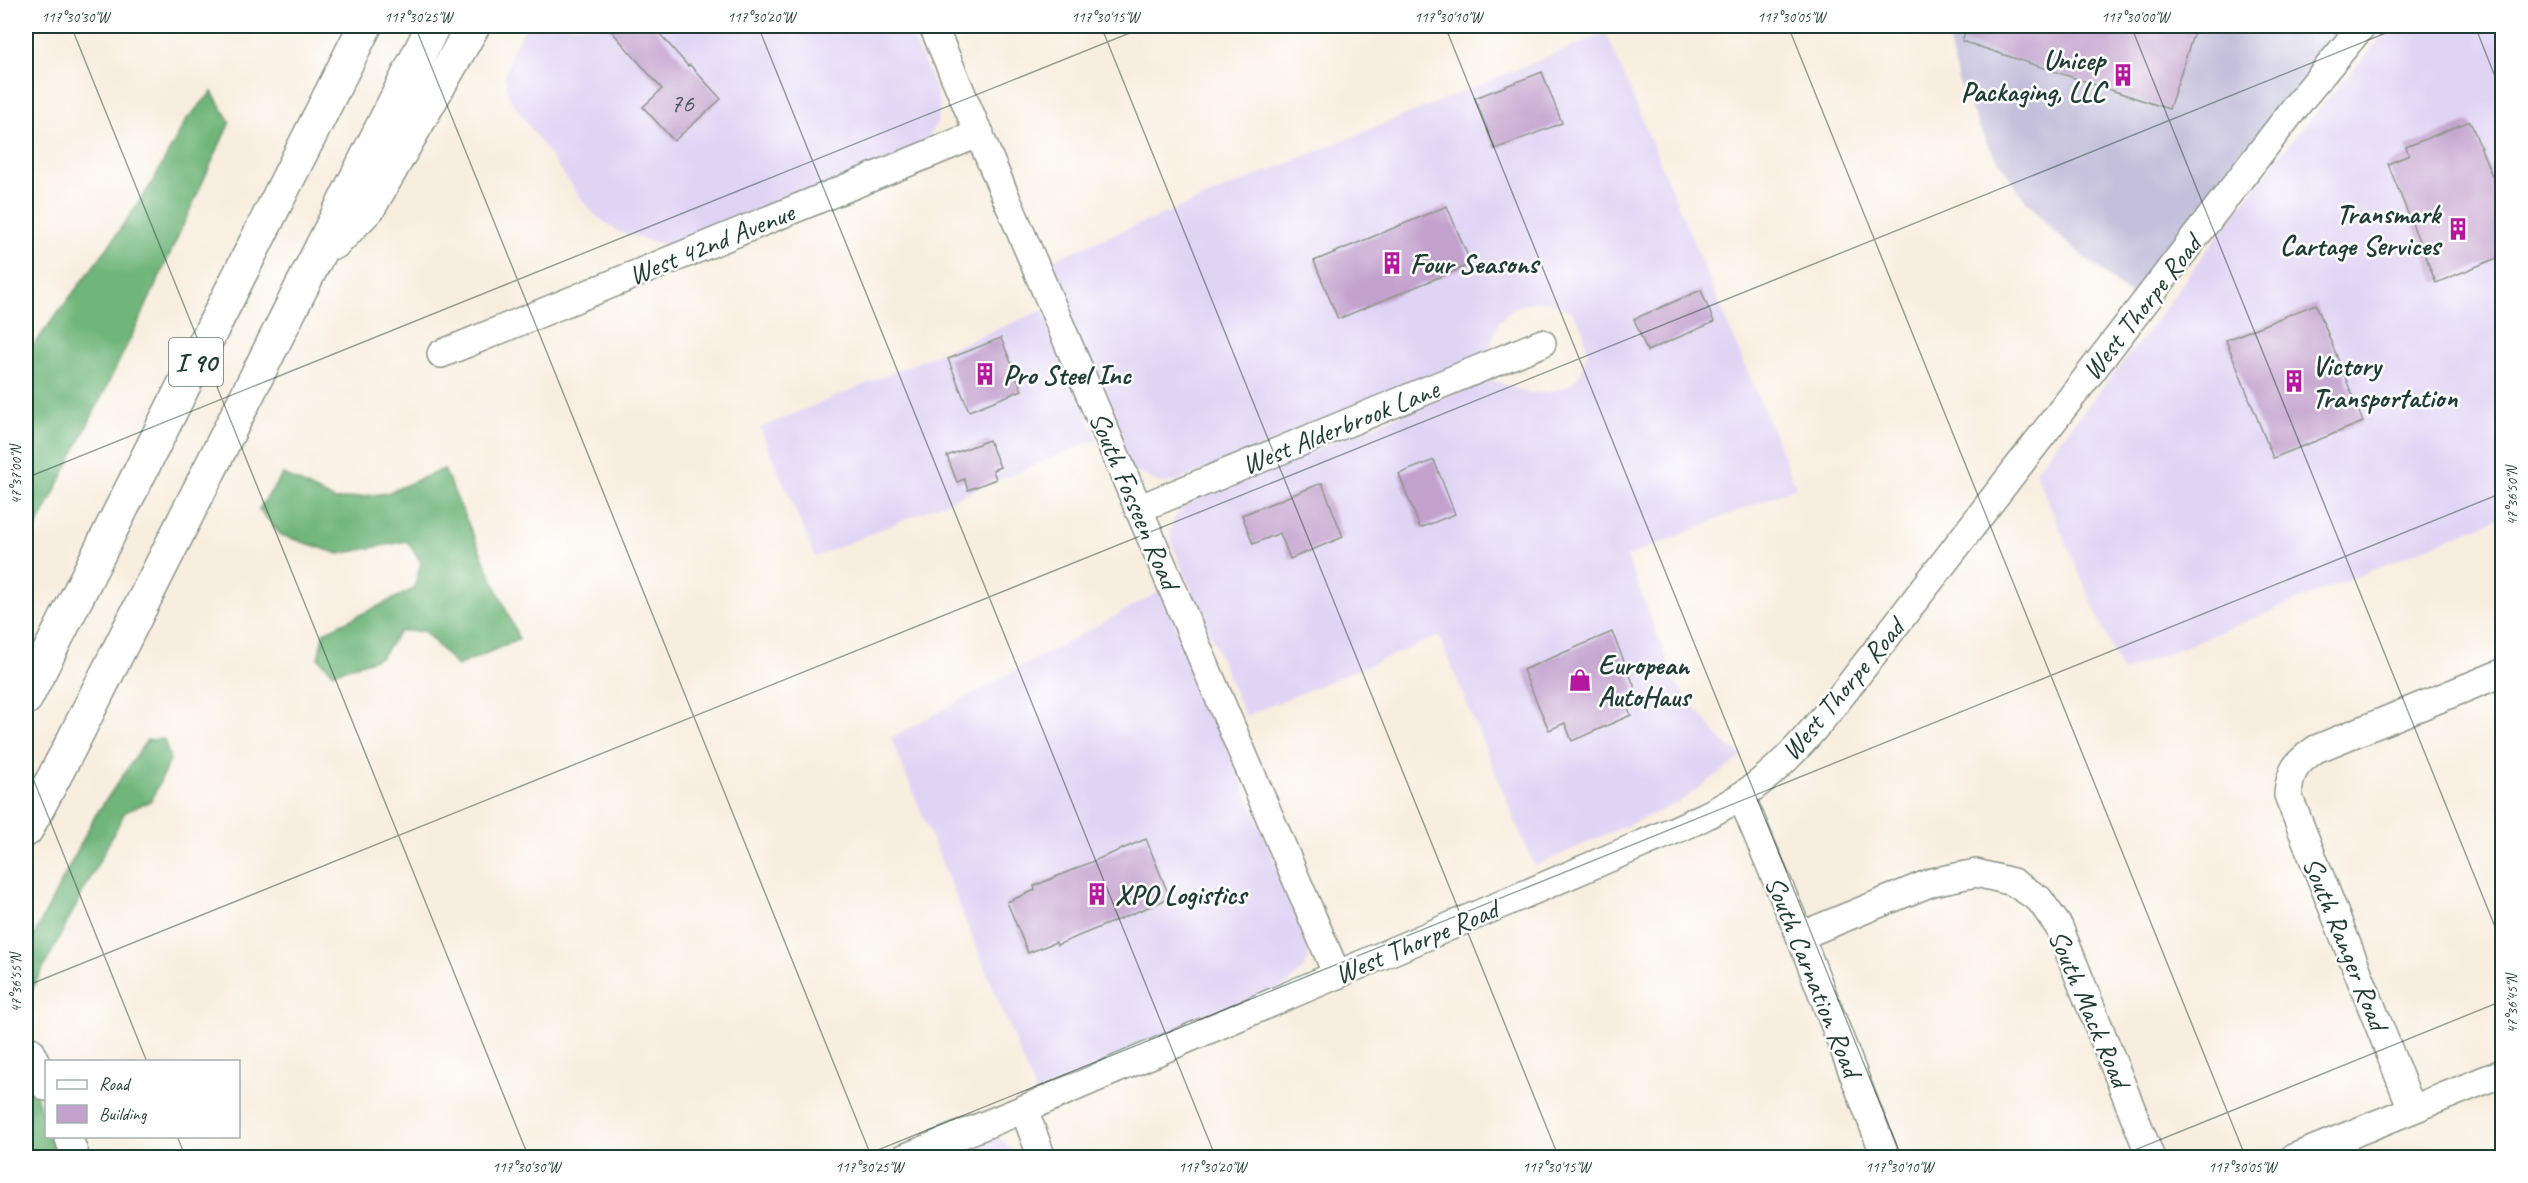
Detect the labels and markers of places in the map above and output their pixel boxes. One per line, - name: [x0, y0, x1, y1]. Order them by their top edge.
- place label: Unicep Packaging, LLC: [1961, 42, 2109, 109]
- building icon: Unicep Packaging, LLC: [2110, 62, 2136, 88]
- place label: Transmark Cartage Services: [2280, 196, 2443, 263]
- building icon: Transmark Cartage Services: [2445, 216, 2471, 242]
- place label: Four Seasons: [1410, 246, 1541, 281]
- building icon: Four Seasons: [1379, 250, 1405, 276]
- place label: Victory Transportation: [2312, 348, 2458, 415]
- place label: Pro Steel Inc: [1003, 357, 1133, 392]
- building icon: Pro Steel Inc: [972, 361, 998, 387]
- building icon: Victory Transportation: [2281, 368, 2307, 394]
- place label: European AutoHaus: [1598, 647, 1693, 714]
- shop icon: European AutoHaus: [1567, 667, 1593, 693]
- place label: XPO Logistics: [1115, 877, 1249, 912]
- building icon: XPO Logistics: [1084, 881, 1110, 907]

